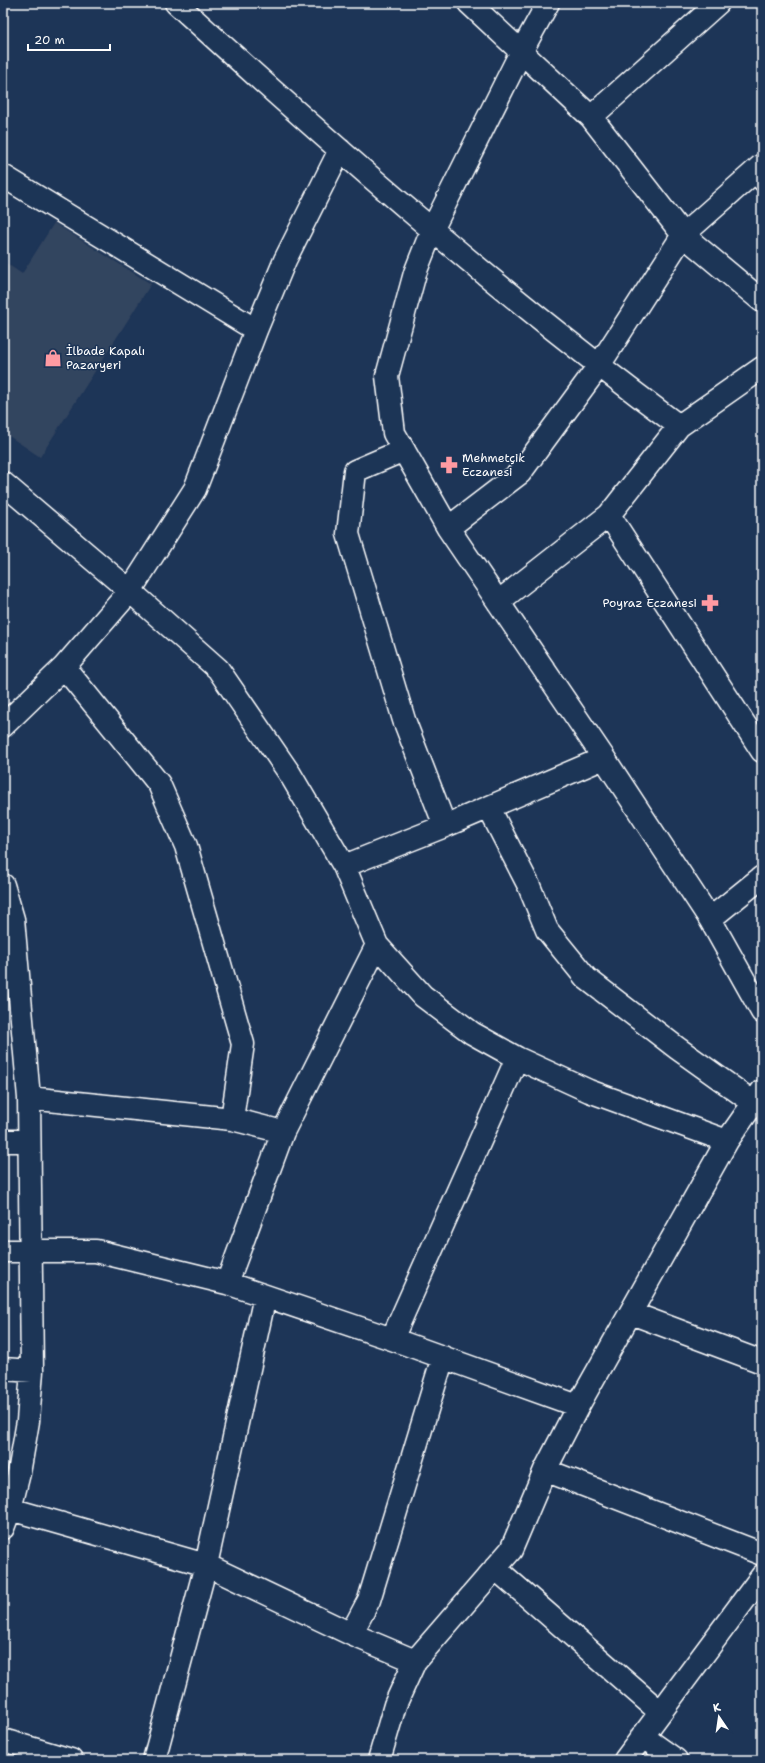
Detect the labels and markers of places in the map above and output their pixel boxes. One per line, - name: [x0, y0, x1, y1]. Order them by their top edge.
- place label: İlbade Kapalı Pazaryeri: [66, 343, 145, 373]
- shop icon: İlbade Kapalı Pazaryeri: [43, 348, 63, 368]
- place label: Mehmetçik Eczanesi: [462, 450, 525, 480]
- pharmacy icon: Mehmetçik Eczanesi: [439, 455, 459, 475]
- pharmacy icon: Poyraz Eczanesi: [700, 593, 720, 613]
- place label: Poyraz Eczanesi: [602, 595, 697, 611]

